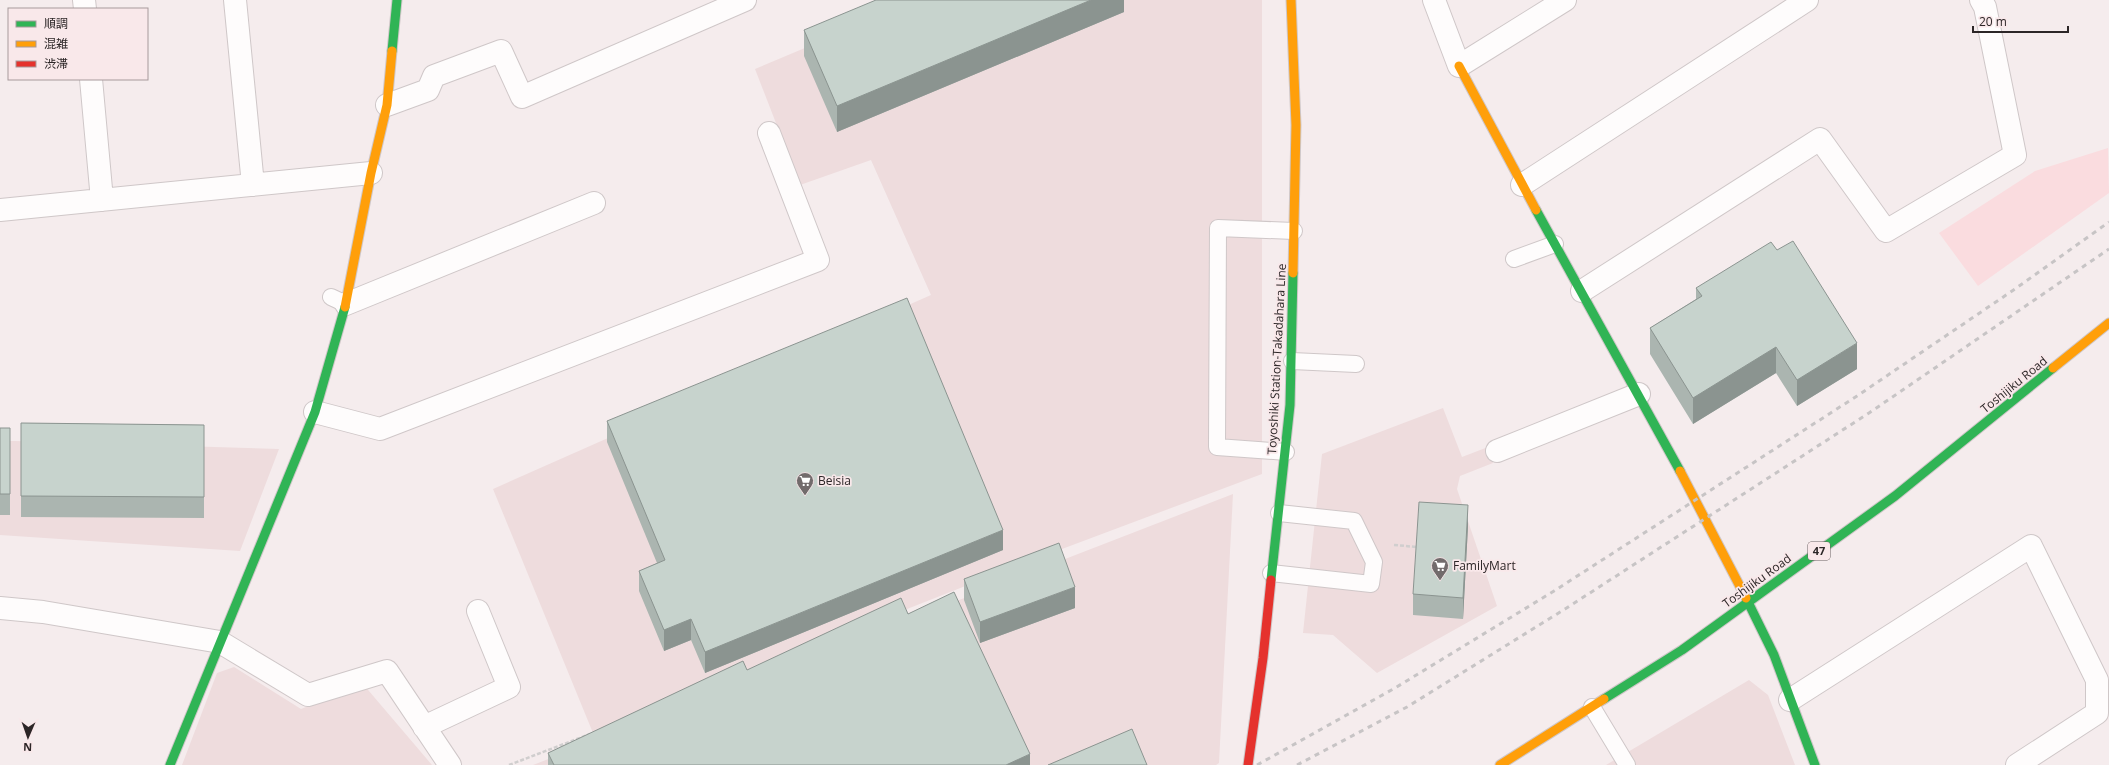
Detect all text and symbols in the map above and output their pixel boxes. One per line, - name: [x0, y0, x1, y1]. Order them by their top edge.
- legend: [8, 8, 148, 80]
- scale bar: [1973, 8, 2068, 34]
- text: 20 m: [1979, 13, 2007, 30]
- text: 順調: [44, 15, 68, 32]
- text: 混雑: [44, 35, 68, 52]
- text: 渋滞: [44, 55, 68, 72]
- street label: Toyoshiki Station-Takadahara Line: [1263, 263, 1290, 455]
- street label: Toshijiku Road: [1977, 352, 2051, 417]
- supermarket icon: Beisia: [795, 471, 815, 496]
- place label: Beisia: [818, 472, 851, 489]
- road number: 47: [1808, 542, 1830, 560]
- street label: Toshijiku Road: [1719, 550, 1795, 611]
- supermarket icon: FamilyMart: [1430, 556, 1450, 581]
- place label: FamilyMart: [1453, 557, 1516, 574]
- north arrow: [8, 717, 48, 757]
- text: N: [23, 740, 32, 755]

